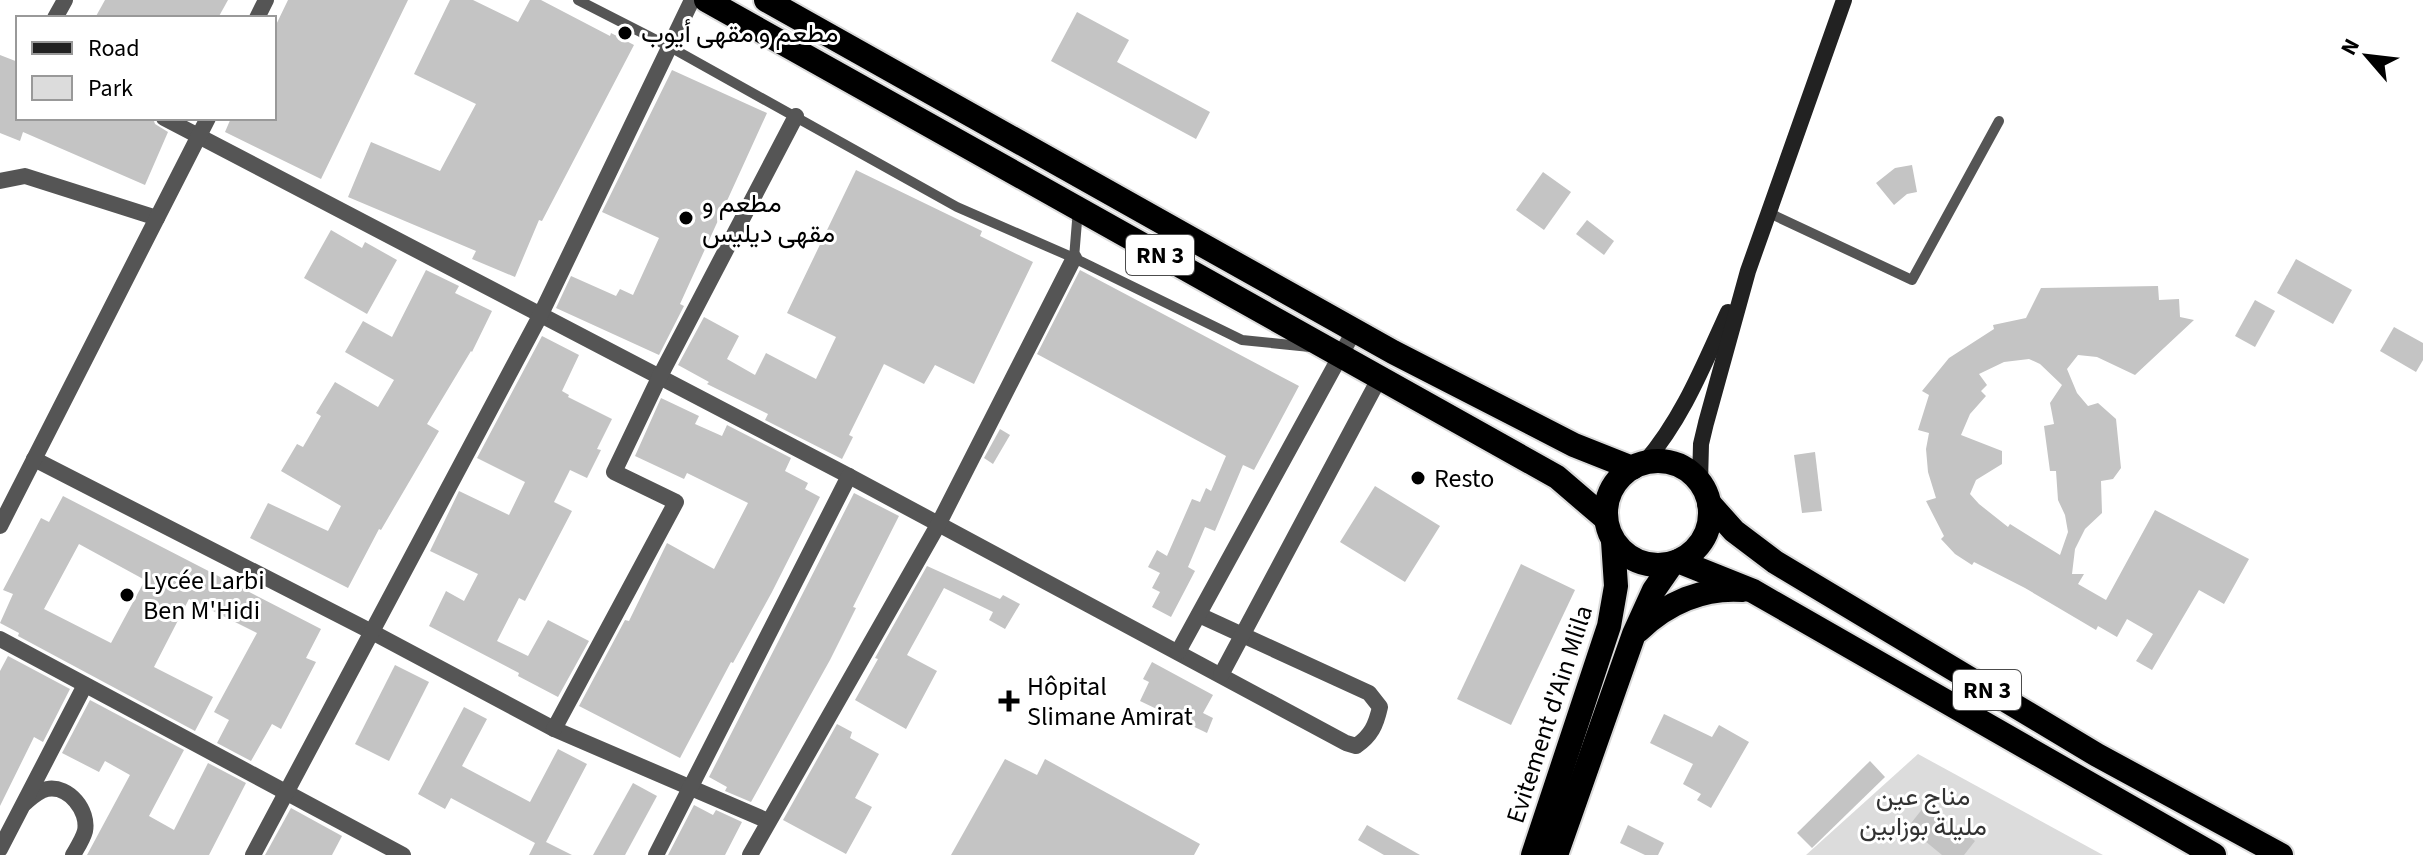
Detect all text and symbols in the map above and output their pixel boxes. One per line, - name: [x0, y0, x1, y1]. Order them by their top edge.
- place label: مطعم و مقهى أيوب: [641, 15, 838, 52]
- legend: [16, 16, 276, 120]
- north arrow: [2327, 16, 2407, 96]
- marker: مطعم و مقهى أيوب: [616, 24, 634, 42]
- text: Road: [88, 31, 140, 66]
- text: N: [2333, 33, 2368, 61]
- text: Park: [88, 71, 133, 106]
- place label: مطعم و مقهى ديليس: [702, 185, 835, 252]
- marker: مطعم و مقهى ديليس: [677, 209, 695, 227]
- road number: RN 3: [1126, 235, 1194, 275]
- place label: Resto: [1434, 460, 1494, 497]
- marker: Resto: [1409, 469, 1427, 487]
- place label: Lycée Larbi Ben M'Hidi: [143, 562, 265, 629]
- marker: Lycée Larbi Ben M'Hidi: [118, 586, 136, 604]
- street label: Evitement d'Ain Mlila: [1497, 600, 1602, 828]
- place label: Hôpital Slimane Amirat: [1027, 668, 1193, 735]
- road number: RN 3: [1953, 670, 2021, 710]
- marker: Hôpital Slimane Amirat: [998, 690, 1020, 712]
- park label: مناج عين مليلة بوزابين: [1859, 778, 1987, 845]

